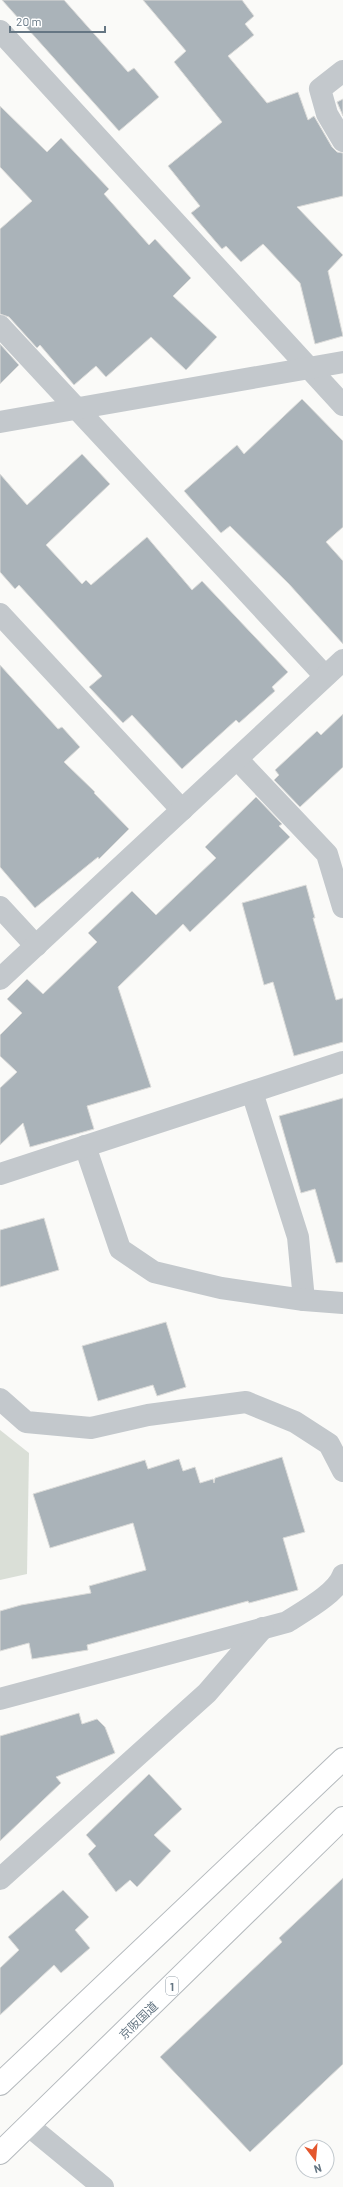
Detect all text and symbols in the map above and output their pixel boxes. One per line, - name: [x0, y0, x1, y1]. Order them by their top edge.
- scale bar: [10, 8, 105, 34]
- text: 20 m: [16, 14, 42, 28]
- road number: 1: [166, 1977, 178, 1995]
- street label: 京阪国道: [116, 1998, 160, 2042]
- north arrow: [295, 2139, 335, 2179]
- text: N: [313, 2162, 323, 2176]

